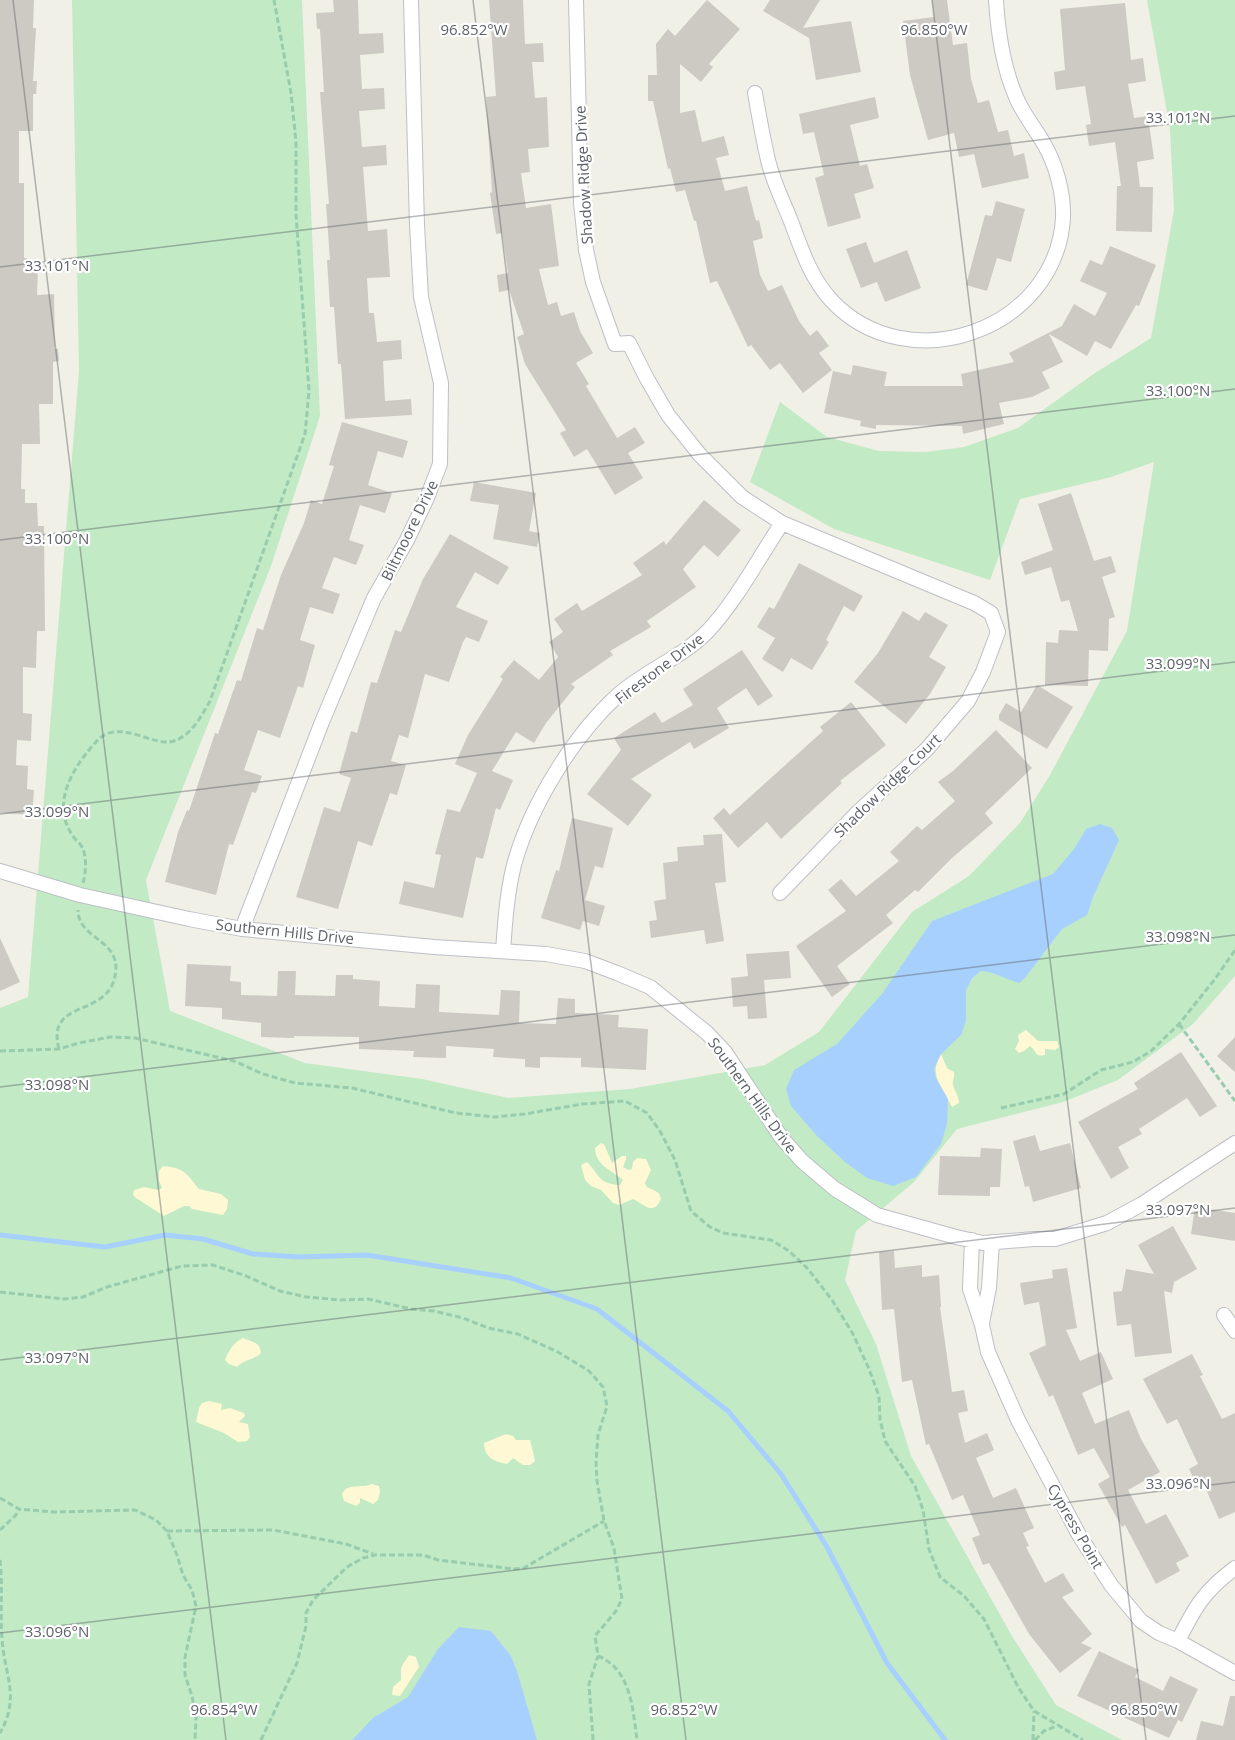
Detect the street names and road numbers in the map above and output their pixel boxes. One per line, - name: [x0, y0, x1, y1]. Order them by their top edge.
- street label: Shadow Ridge Drive: [569, 105, 597, 245]
- street label: Biltmoore Drive: [376, 476, 442, 584]
- street label: Firestone Drive: [611, 628, 707, 708]
- street label: Shadow Ridge Court: [829, 729, 945, 841]
- street label: Southern Hills Drive: [215, 914, 355, 948]
- street label: Southern Hills Drive: [704, 1033, 802, 1157]
- street label: Cypress Point: [1044, 1480, 1108, 1572]

